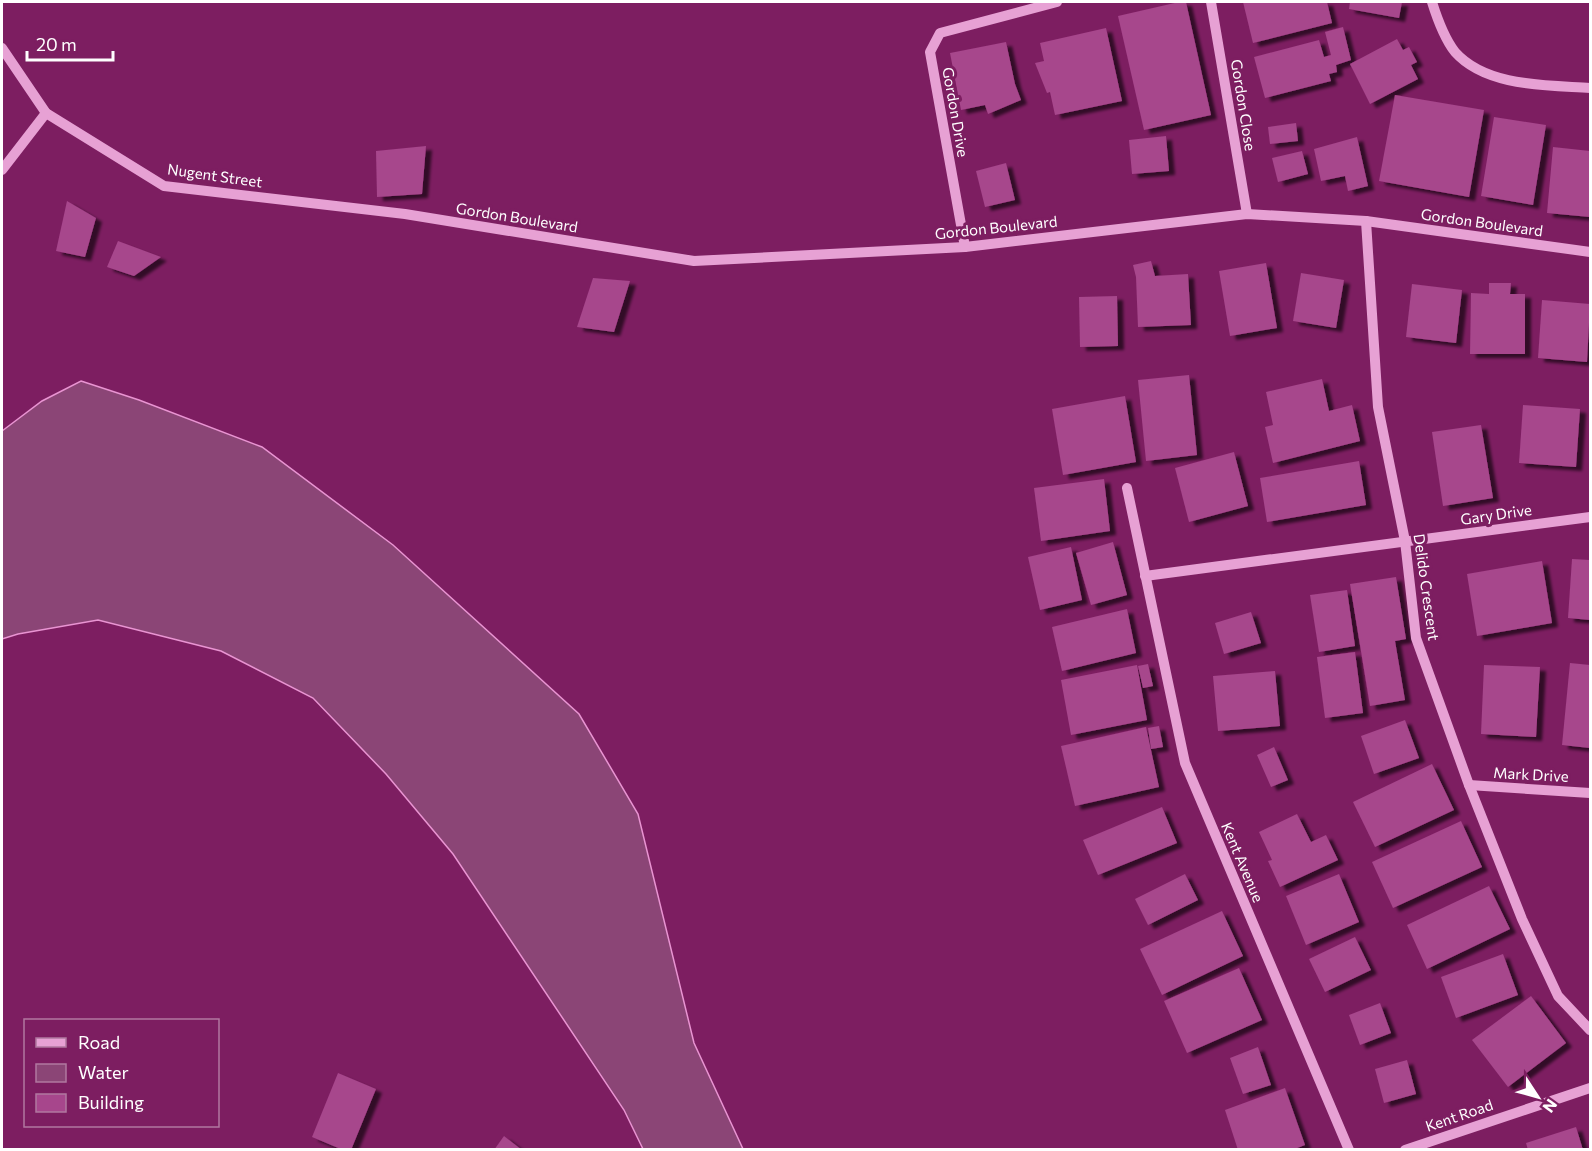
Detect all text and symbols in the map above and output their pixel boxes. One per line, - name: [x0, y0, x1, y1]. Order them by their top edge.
- scale bar: [27, 24, 112, 62]
- text: 20 m: [36, 33, 77, 55]
- street label: Gordon Close: [1228, 58, 1260, 152]
- street label: Gordon Drive: [939, 66, 973, 158]
- street label: Nugent Street: [166, 159, 264, 191]
- street label: Gordon Boulevard: [455, 198, 579, 236]
- street label: Gordon Boulevard: [1420, 205, 1544, 239]
- street label: Gordon Boulevard: [934, 212, 1058, 242]
- street label: Gary Drive: [1459, 500, 1533, 528]
- street label: Delido Crescent: [1411, 532, 1443, 642]
- street label: Mark Drive: [1493, 763, 1569, 785]
- street label: Kent Avenue: [1218, 819, 1268, 905]
- legend: [24, 1019, 219, 1127]
- text: Road: [78, 1031, 120, 1053]
- text: Water: [78, 1061, 129, 1083]
- north arrow: [1508, 1067, 1568, 1127]
- text: Building: [78, 1091, 144, 1113]
- street label: Kent Road: [1423, 1095, 1495, 1135]
- text: N: [1539, 1096, 1562, 1117]

